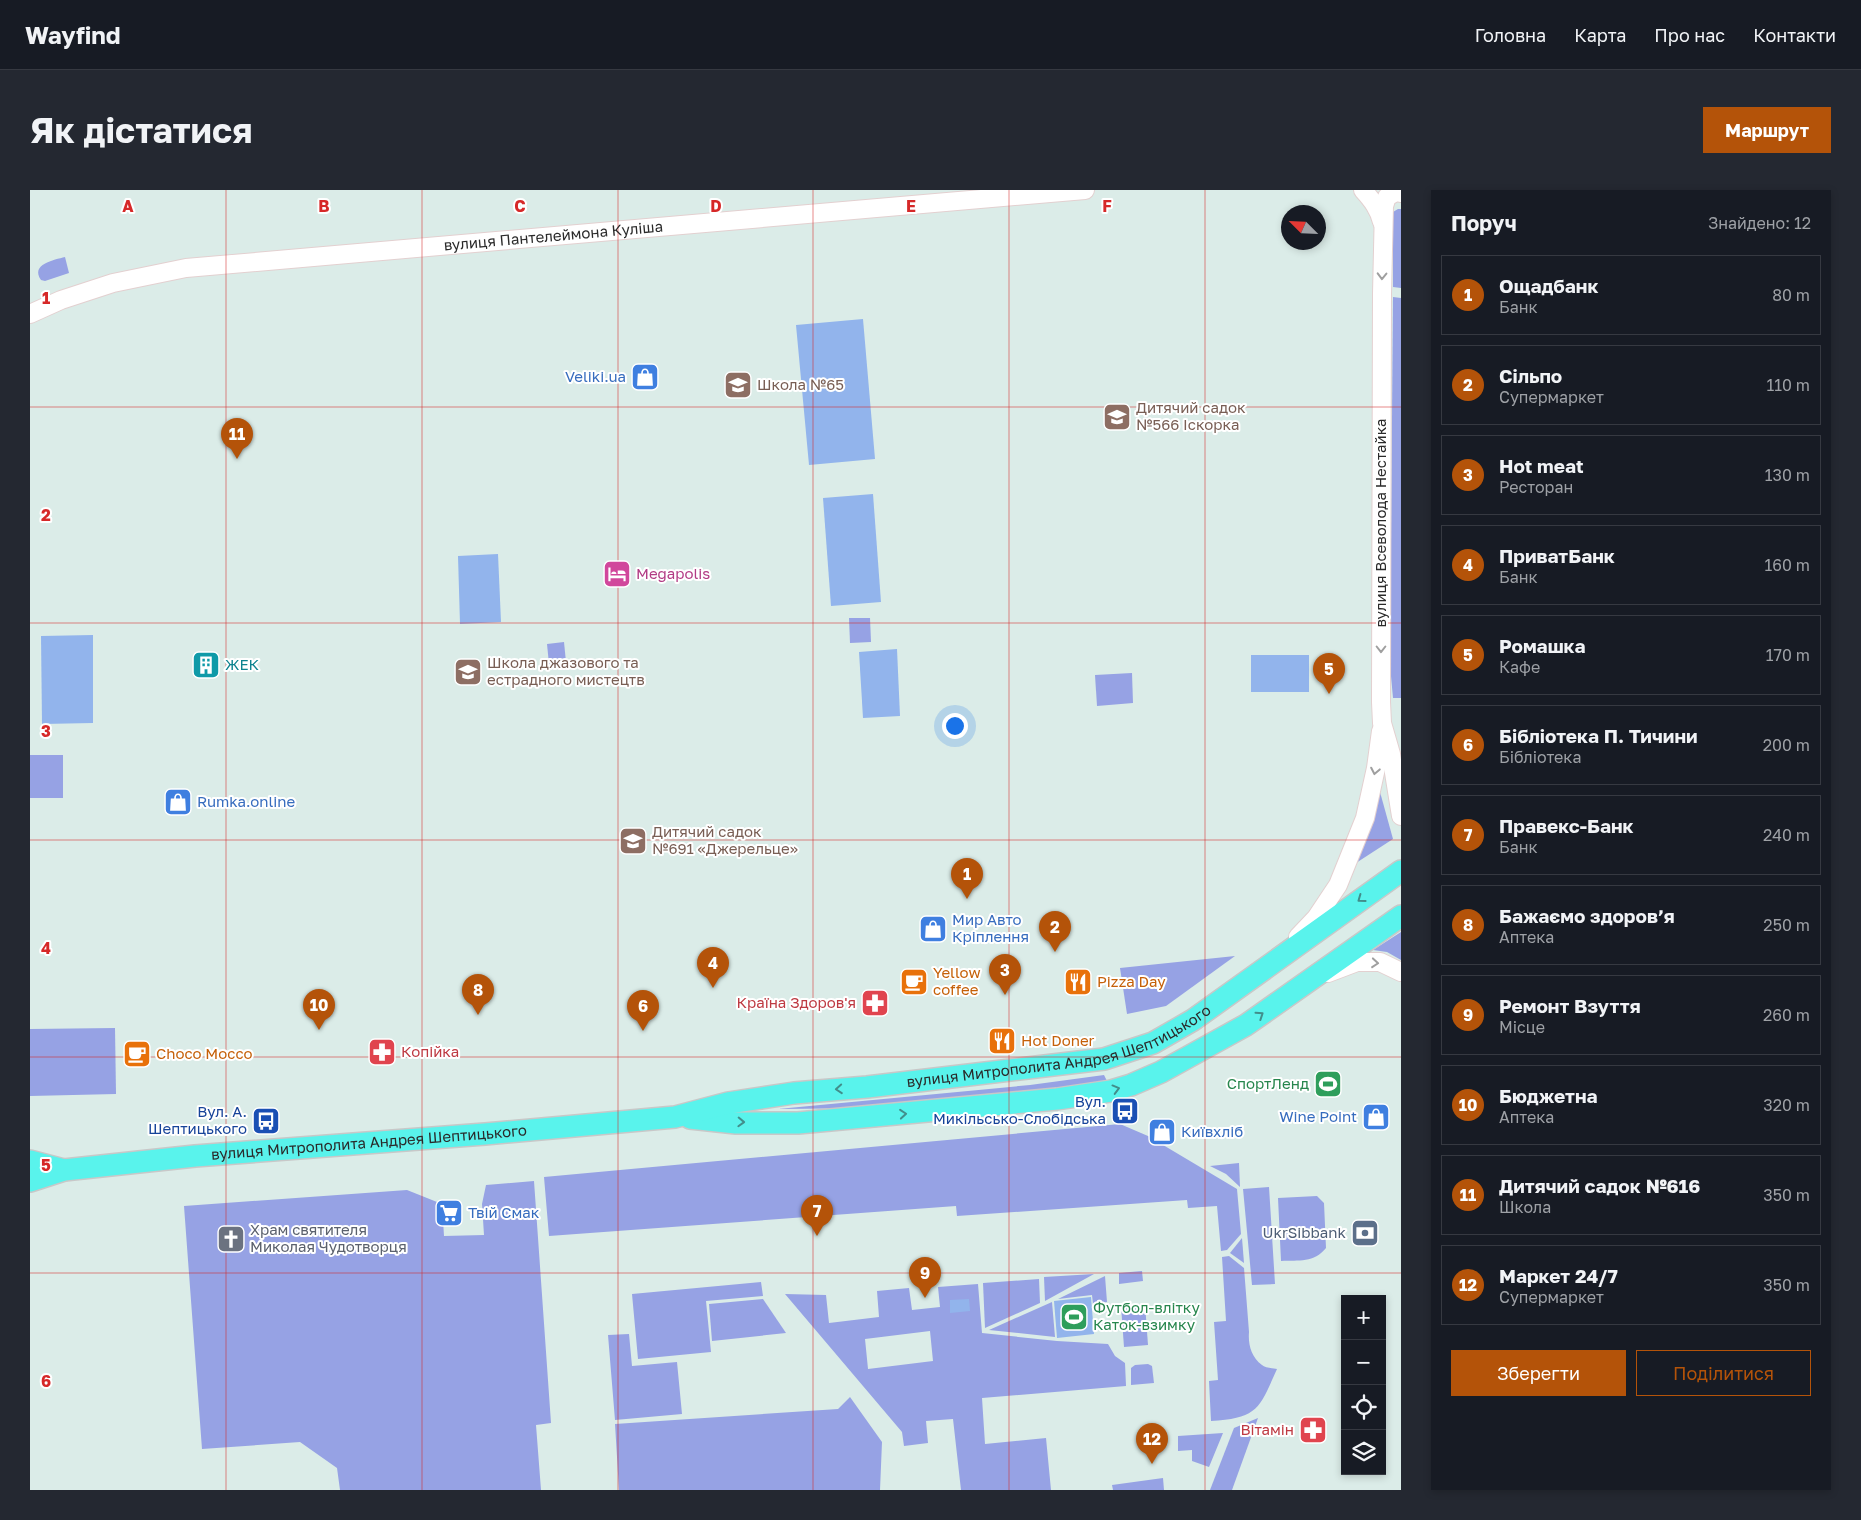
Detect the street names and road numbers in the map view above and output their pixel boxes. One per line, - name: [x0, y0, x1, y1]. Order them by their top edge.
- street label: вулиця Пантелеймона Куліша: [443, 217, 664, 254]
- street label: вулиця Всеволода Нестайка: [1371, 418, 1389, 628]
- street label: вулиця Митрополита Андрея Шептицького: [905, 1000, 1214, 1090]
- street label: вулиця Митрополита Андрея Шептицького: [210, 1120, 527, 1163]

